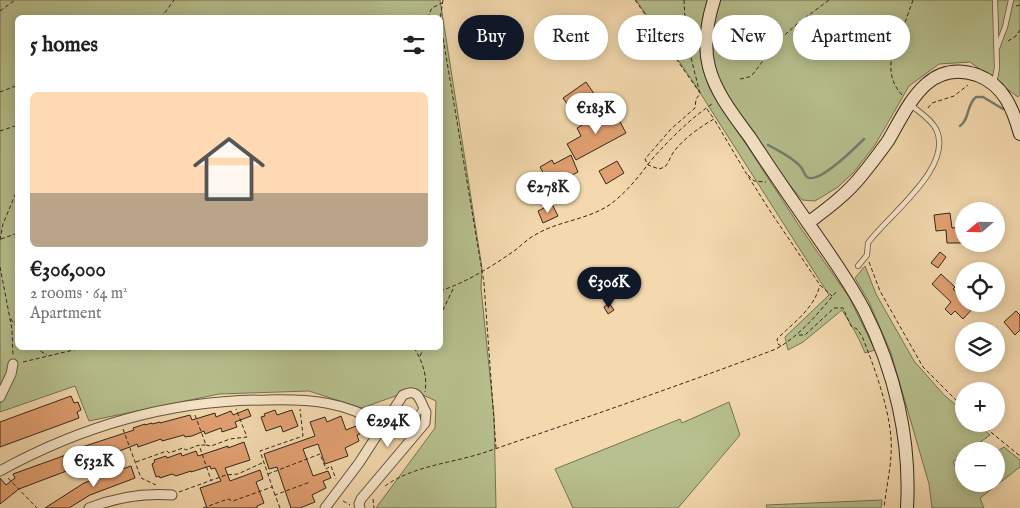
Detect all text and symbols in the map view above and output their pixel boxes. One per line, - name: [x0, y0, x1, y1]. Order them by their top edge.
- chip: Buy: [458, 15, 524, 60]
- chip: Rent: [534, 15, 608, 60]
- chip: Filters: [618, 15, 702, 60]
- chip: New: [712, 15, 783, 60]
- chip: Apartment: [793, 15, 910, 60]
- icon: filters: [400, 31, 428, 59]
- text: 5 homes: [30, 32, 98, 59]
- pin: €183K: [561, 92, 631, 135]
- text: €183K: [576, 99, 616, 119]
- icon: home: [184, 124, 274, 214]
- pin: €278K: [513, 172, 583, 214]
- text: €278K: [527, 178, 569, 198]
- north arrow: [955, 202, 1005, 252]
- map controls: [955, 202, 1005, 492]
- text: €306,000: [30, 257, 106, 284]
- button: locate: [955, 262, 1005, 312]
- pin: €306K: [574, 266, 644, 309]
- text: €306K: [588, 273, 630, 293]
- text: 2 rooms · 64 m²: [30, 284, 128, 304]
- text: Apartment: [30, 304, 101, 324]
- button: layers: [955, 322, 1005, 372]
- button: +: [955, 382, 1005, 432]
- pin: €294K: [353, 406, 423, 448]
- text: €294K: [366, 412, 410, 432]
- button: −: [955, 442, 1005, 492]
- pin: €532K: [59, 446, 129, 488]
- text: €532K: [74, 452, 114, 472]

